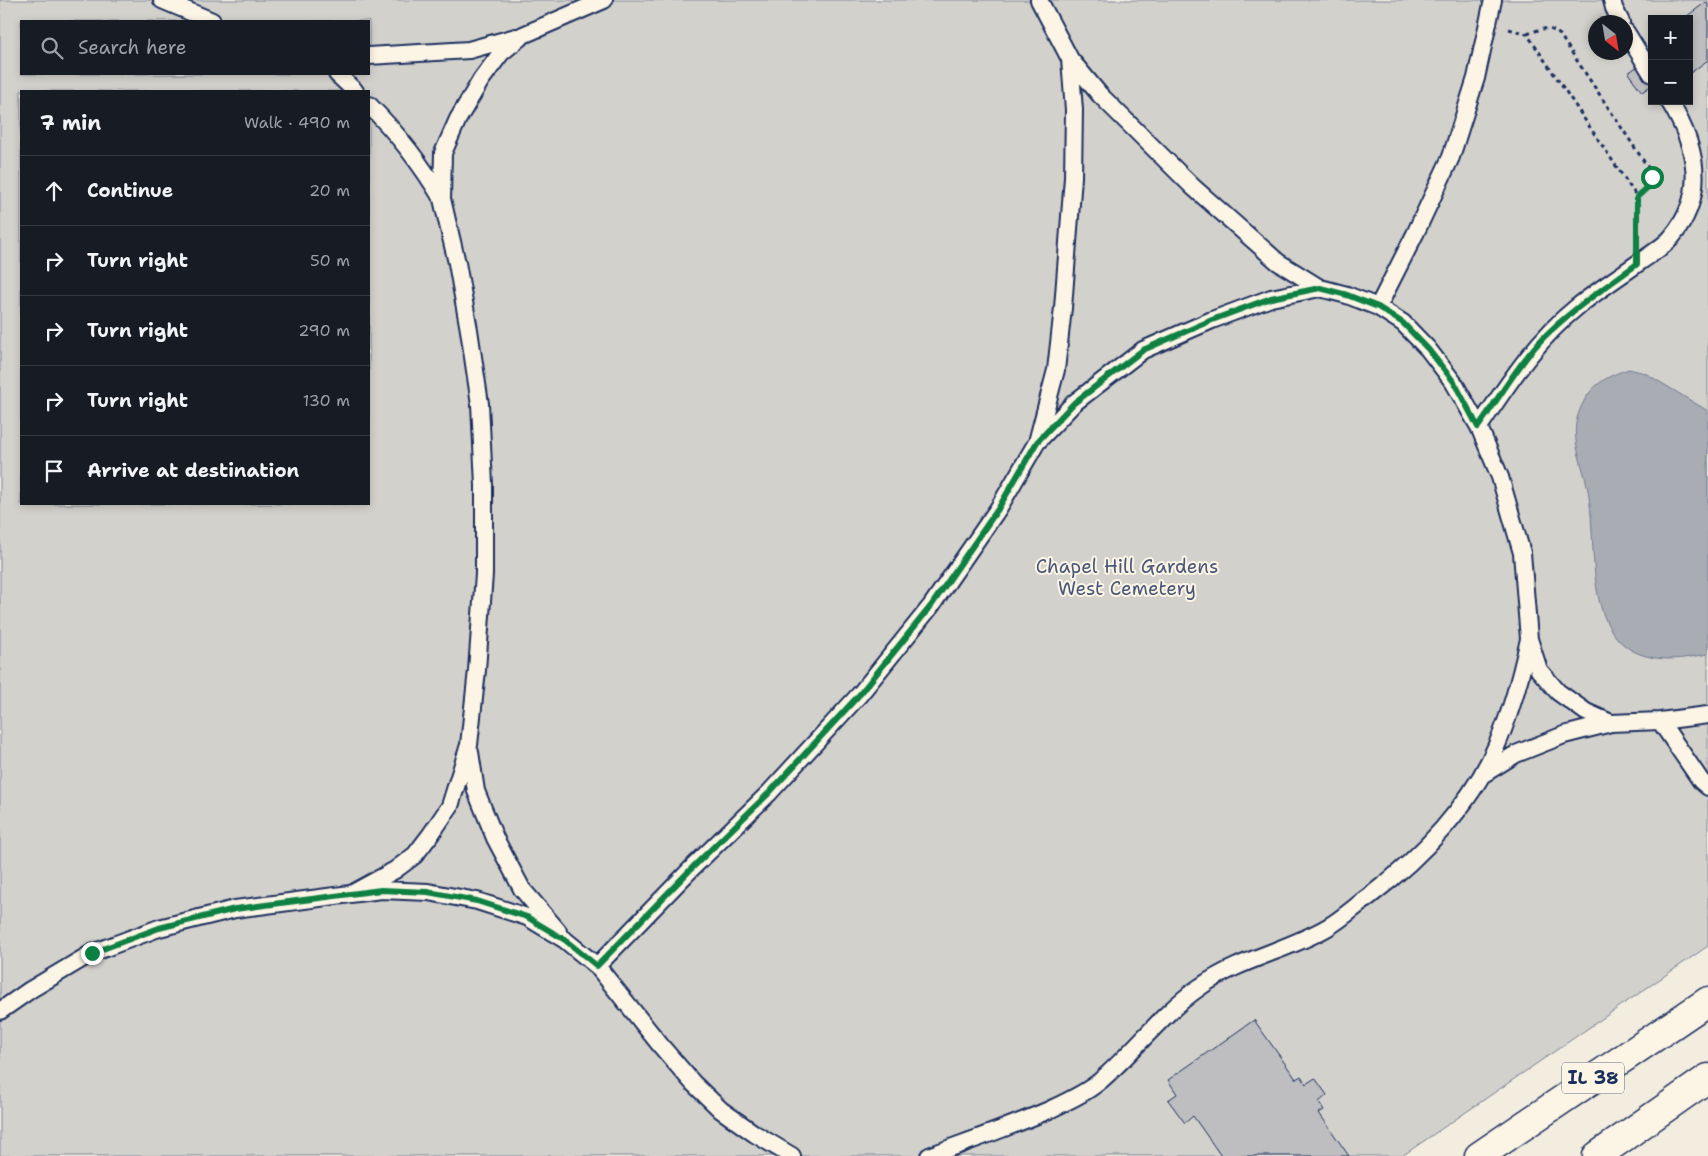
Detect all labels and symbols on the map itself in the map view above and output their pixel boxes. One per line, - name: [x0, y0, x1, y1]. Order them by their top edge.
- north arrow: [1588, 15, 1633, 60]
- route start: [1641, 166, 1664, 189]
- park label: Chapel Hill Gardens West Cemetery: [1036, 554, 1218, 601]
- route end: [81, 942, 104, 965]
- road number: IL 38: [1562, 1062, 1624, 1094]

